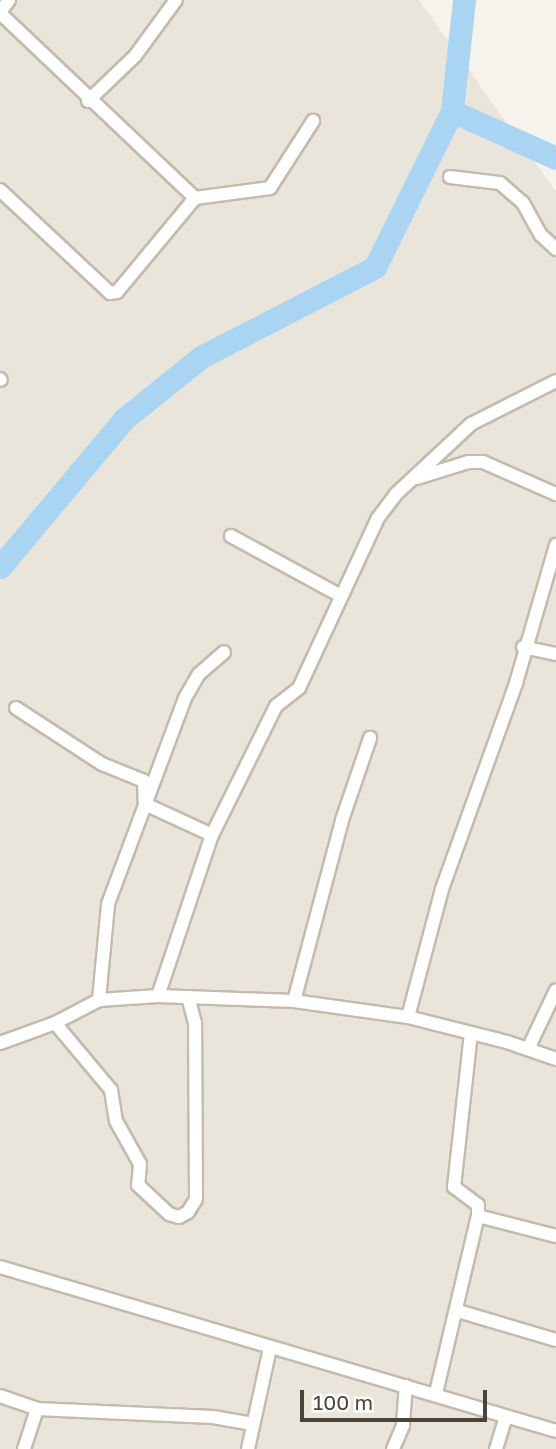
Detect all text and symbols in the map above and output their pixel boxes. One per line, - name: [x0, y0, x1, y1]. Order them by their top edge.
- scale bar: [304, 1376, 491, 1420]
- text: 100 m: [313, 1389, 373, 1415]

